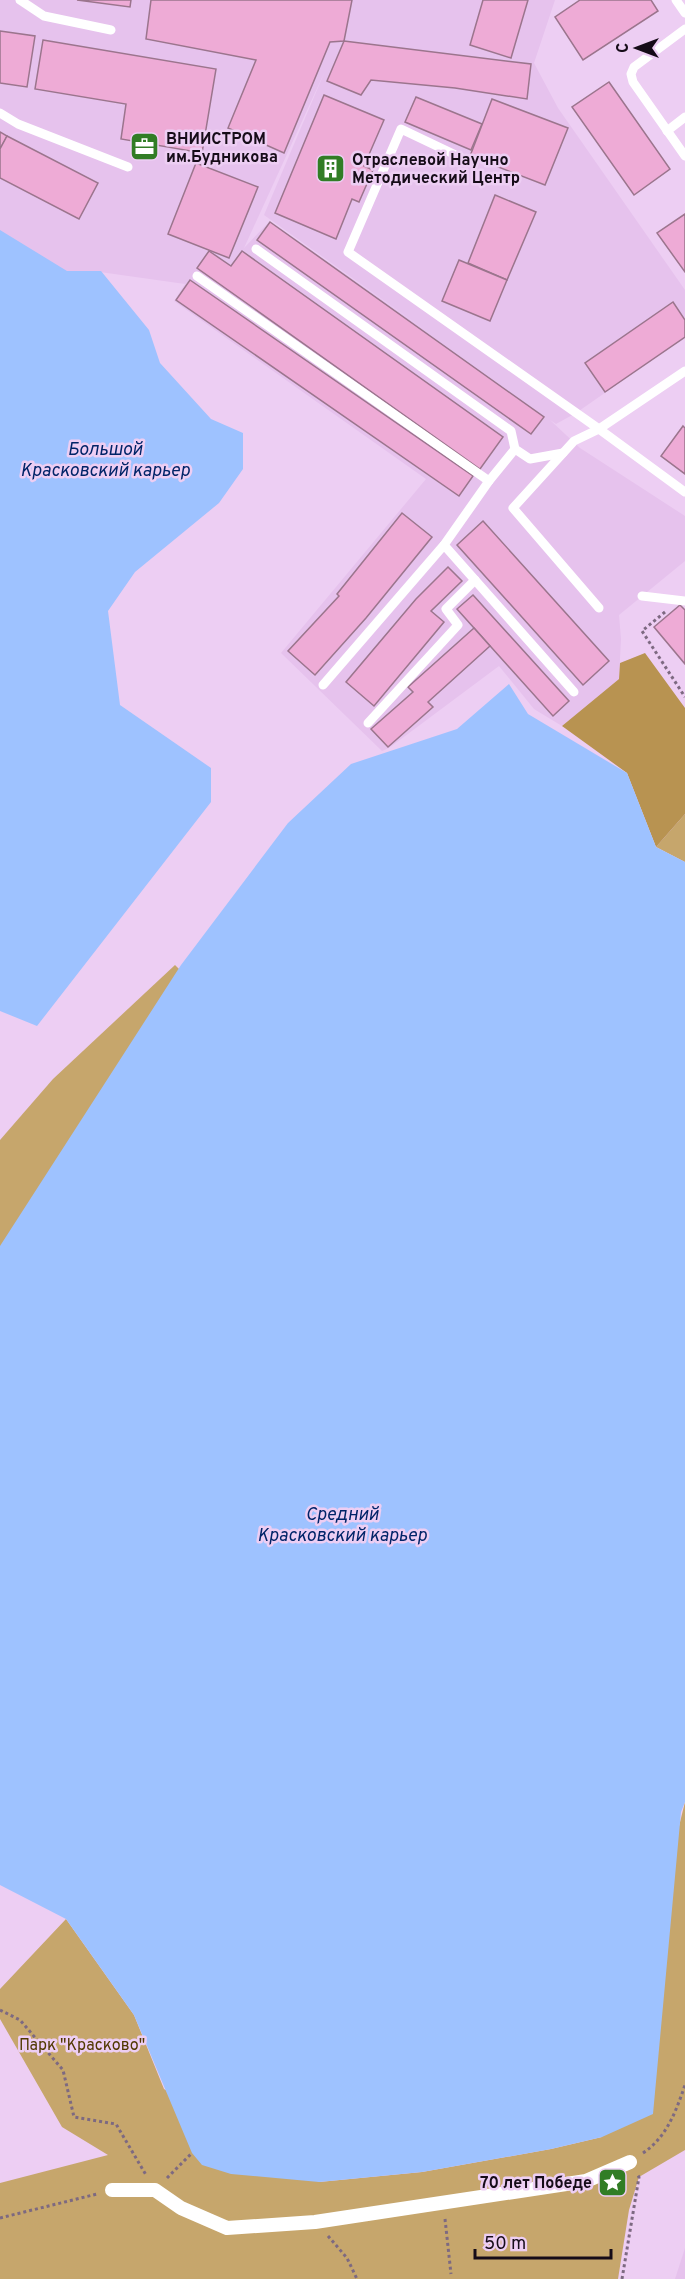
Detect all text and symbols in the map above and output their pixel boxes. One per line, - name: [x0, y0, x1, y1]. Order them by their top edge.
- north arrow: [607, 18, 667, 78]
- text: С: [614, 43, 634, 53]
- place label: ВНИИСТРОМ им.Будникова: [166, 130, 278, 168]
- office icon: ВНИИСТРОМ им.Будникова: [129, 131, 161, 163]
- place label: Отраслевой Научно Методический Центр: [352, 151, 520, 189]
- building icon: Отраслевой Научно Методический Центр: [315, 152, 347, 184]
- water label: Большой Красковский карьер: [20, 439, 190, 483]
- water label: Средний Красковский карьер: [257, 1504, 427, 1548]
- park label: Парк "Красково": [19, 2036, 145, 2056]
- place icon: 70 лет Победе: [597, 2166, 629, 2198]
- place label: 70 лет Победе: [480, 2174, 592, 2194]
- scale bar: [475, 2222, 612, 2260]
- text: 50 m: [484, 2233, 526, 2256]

